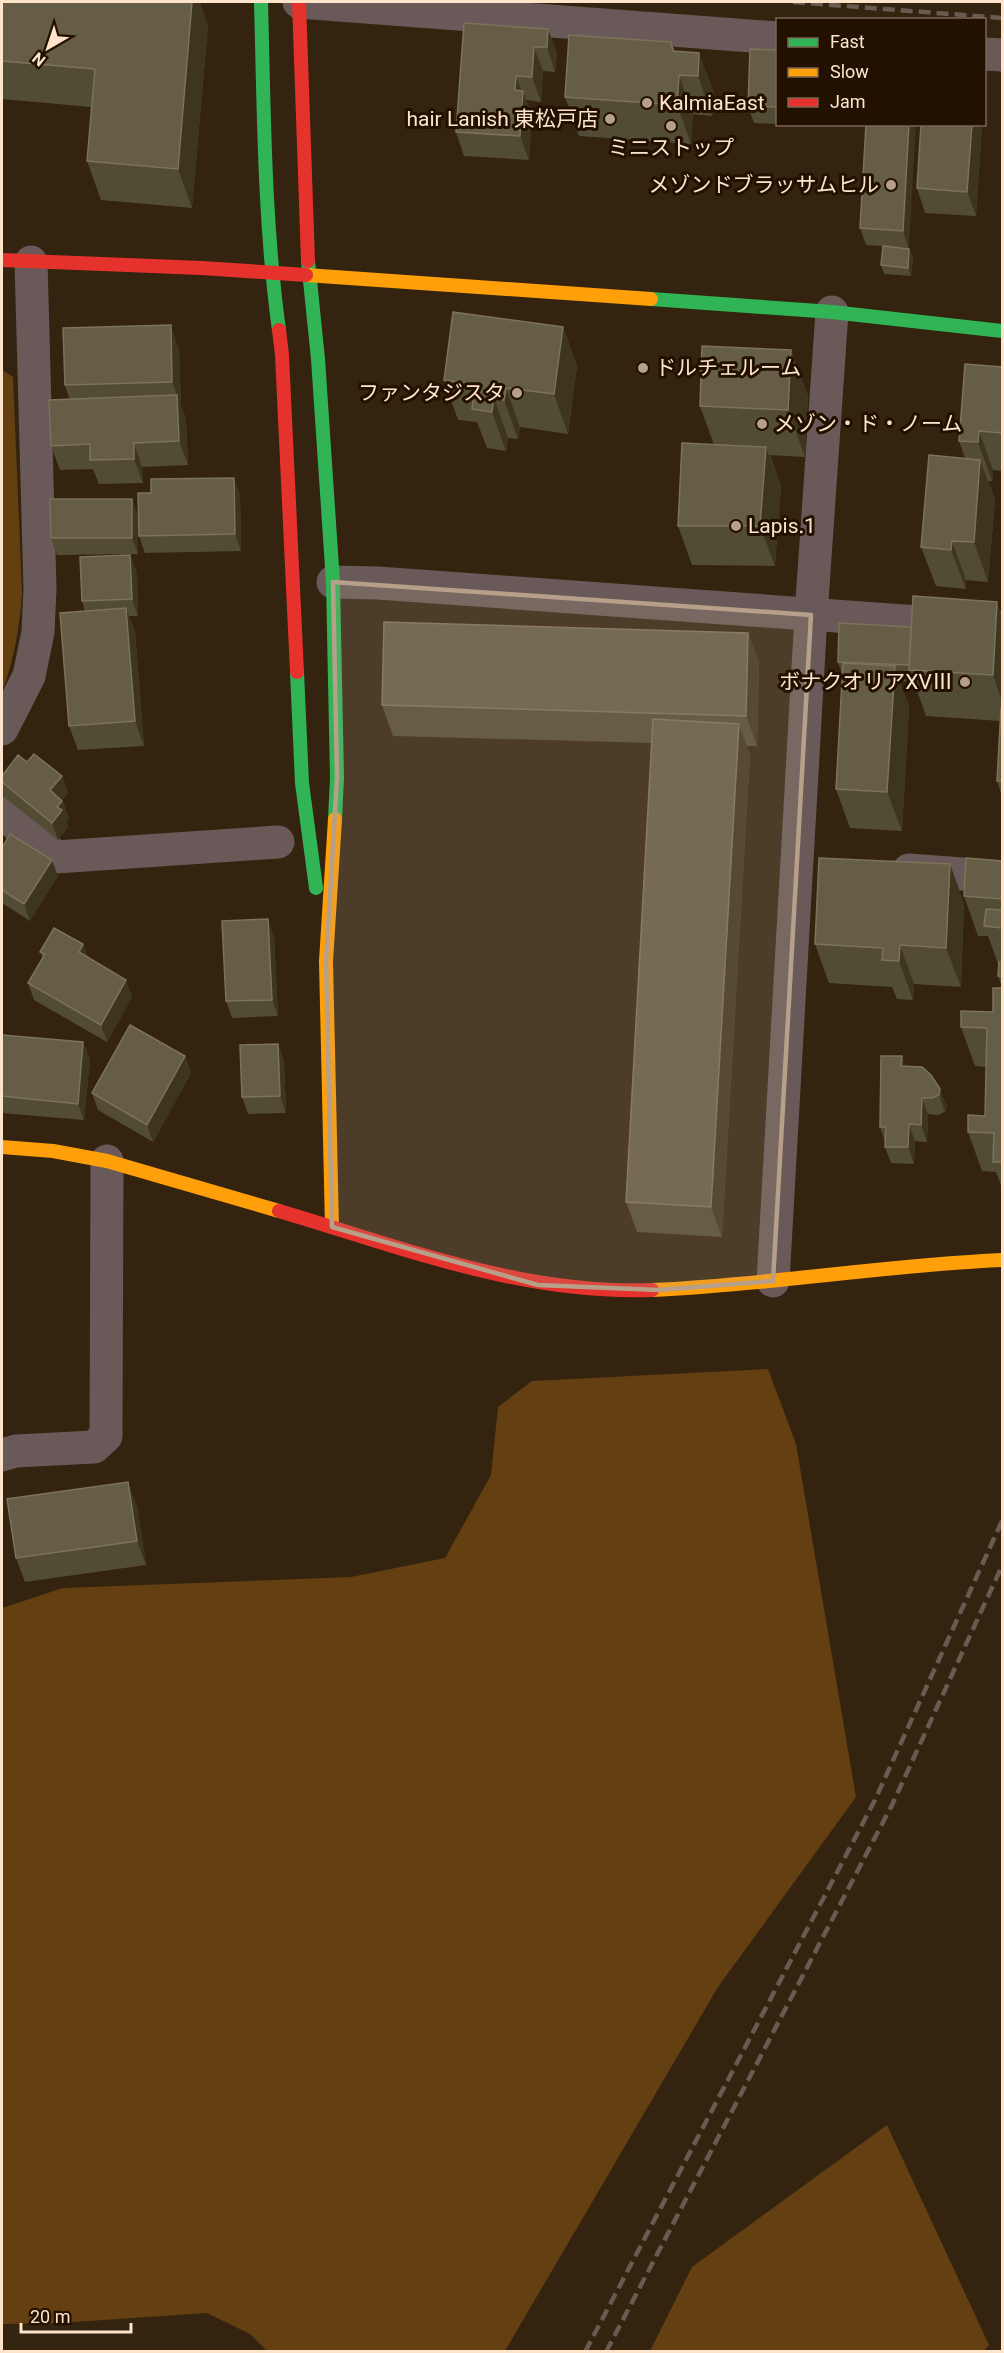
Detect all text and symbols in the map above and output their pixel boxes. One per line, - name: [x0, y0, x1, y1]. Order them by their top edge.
- north arrow: [18, 18, 78, 78]
- legend: [776, 18, 986, 126]
- text: Fast: [830, 31, 865, 52]
- text: N: [29, 48, 49, 70]
- text: Slow: [830, 61, 869, 82]
- place label: KalmiaEast: [659, 91, 765, 115]
- text: Jam: [830, 91, 866, 112]
- marker: KalmiaEast: [640, 96, 654, 110]
- place label: hair Lanish 東松戸店: [407, 107, 598, 131]
- marker: hair Lanish 東松戸店: [603, 112, 617, 126]
- marker: ミニストップ: [664, 119, 678, 133]
- place label: ミニストップ: [608, 136, 734, 160]
- place label: メゾンドブラッサムヒル: [648, 173, 879, 197]
- marker: メゾンドブラッサムヒル: [884, 178, 898, 192]
- place label: ドルチェルーム: [655, 356, 801, 380]
- marker: ドルチェルーム: [636, 361, 650, 375]
- place label: ファンタジスタ: [358, 381, 505, 405]
- marker: ファンタジスタ: [510, 386, 524, 400]
- place label: メゾン・ド・ノーム: [774, 412, 962, 436]
- marker: メゾン・ド・ノーム: [755, 417, 769, 431]
- place label: Lapis.1: [748, 514, 816, 538]
- marker: Lapis.1: [729, 519, 743, 533]
- place label: ボナクオリアXVⅢ: [779, 670, 953, 694]
- marker: ボナクオリアXVⅢ: [958, 675, 972, 689]
- scale bar: [21, 2296, 130, 2334]
- text: 20 m: [30, 2306, 70, 2327]

